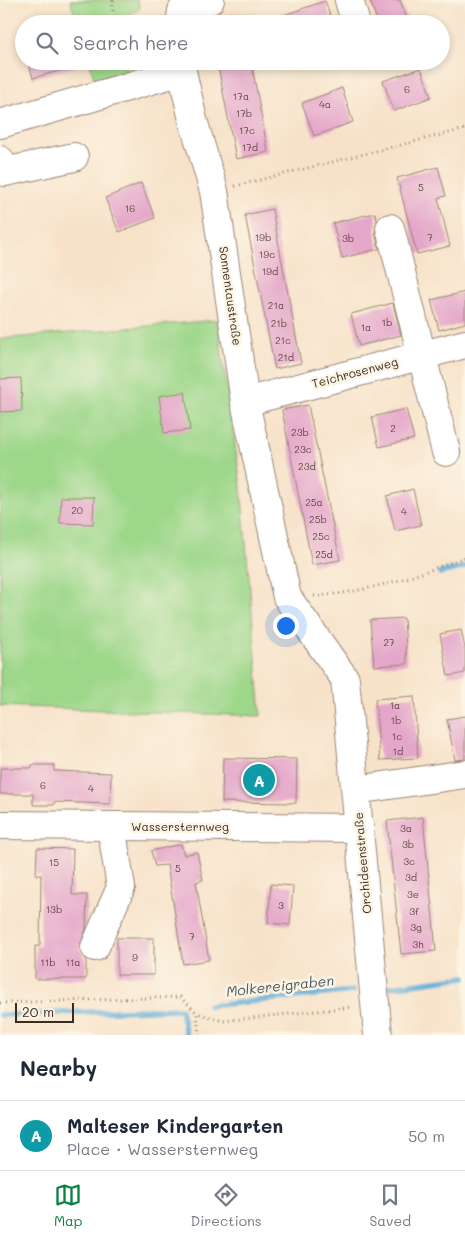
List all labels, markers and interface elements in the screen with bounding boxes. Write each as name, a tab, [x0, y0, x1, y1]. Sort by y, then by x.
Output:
search box	[15, 15, 450, 70]
icon: search	[33, 29, 61, 57]
text: Search here	[73, 30, 189, 55]
house number: 6	[404, 82, 410, 96]
house number: 17a	[233, 89, 249, 103]
house number: 4a	[319, 97, 331, 111]
house number: 17b	[236, 106, 252, 120]
house number: 17c	[239, 123, 255, 137]
house number: 17d	[242, 140, 258, 154]
house number: 5	[418, 180, 424, 194]
house number: 16	[125, 201, 135, 215]
house number: 19b	[255, 230, 271, 244]
house number: 7	[427, 230, 433, 244]
house number: 3b	[342, 231, 354, 245]
street label: Sonnentaustraße	[216, 245, 246, 347]
house number: 19c	[259, 247, 275, 261]
house number: 19d	[262, 264, 278, 278]
house number: 21a	[268, 298, 284, 312]
house number: 1b	[382, 315, 392, 329]
house number: 21b	[271, 316, 287, 330]
house number: 1a	[361, 320, 371, 334]
house number: 21c	[275, 333, 291, 347]
house number: 21d	[278, 350, 294, 364]
street label: Teichrosenweg	[310, 353, 400, 391]
house number: 2	[390, 421, 396, 435]
house number: 23b	[291, 425, 309, 439]
house number: 23c	[294, 442, 312, 456]
house number: 23d	[298, 459, 316, 473]
house number: 25a	[305, 495, 323, 509]
house number: 20	[71, 503, 83, 517]
house number: 4	[401, 504, 407, 518]
house number: 25b	[309, 512, 327, 526]
house number: 25c	[312, 529, 330, 543]
house number: 25d	[315, 547, 333, 561]
your location	[273, 613, 299, 639]
house number: 27	[383, 635, 395, 649]
house number: 1a	[390, 698, 400, 712]
house number: 1b	[391, 713, 401, 727]
house number: 1c	[392, 729, 402, 743]
house number: 1d	[393, 744, 403, 758]
pin: A	[243, 761, 275, 799]
house number: 6	[40, 778, 46, 792]
house number: 4	[88, 781, 94, 795]
street label: Orchideenstraße	[350, 812, 374, 914]
street label: Wassersternweg	[131, 818, 229, 834]
house number: 3a	[400, 821, 412, 835]
house number: 3b	[402, 837, 414, 851]
house number: 3c	[403, 854, 415, 868]
house number: 15	[49, 855, 59, 869]
house number: 5	[175, 861, 181, 875]
house number: 3d	[405, 870, 417, 884]
house number: 3e	[407, 887, 419, 901]
house number: 3	[278, 898, 284, 912]
house number: 13b	[46, 902, 62, 916]
house number: 3f	[409, 904, 420, 918]
house number: 3g	[410, 920, 422, 934]
house number: 7	[189, 929, 195, 943]
house number: 3h	[412, 937, 424, 951]
house number: 9	[132, 950, 138, 964]
house number: 11b	[40, 955, 56, 969]
house number: 11a	[65, 955, 81, 969]
water label: Molkereigraben	[225, 970, 335, 1001]
scale bar	[15, 1000, 74, 1023]
text: 20 m	[22, 1002, 54, 1021]
text: Nearby	[20, 1054, 97, 1081]
text: Malteser Kindergarten	[67, 1113, 283, 1138]
text: A	[30, 1125, 42, 1146]
text: 50 m	[408, 1125, 445, 1146]
text: Place · Wassersternweg	[67, 1138, 258, 1159]
tab: Map	[54, 1181, 82, 1230]
tab: Directions	[190, 1181, 262, 1230]
tab: Saved	[369, 1181, 411, 1230]

